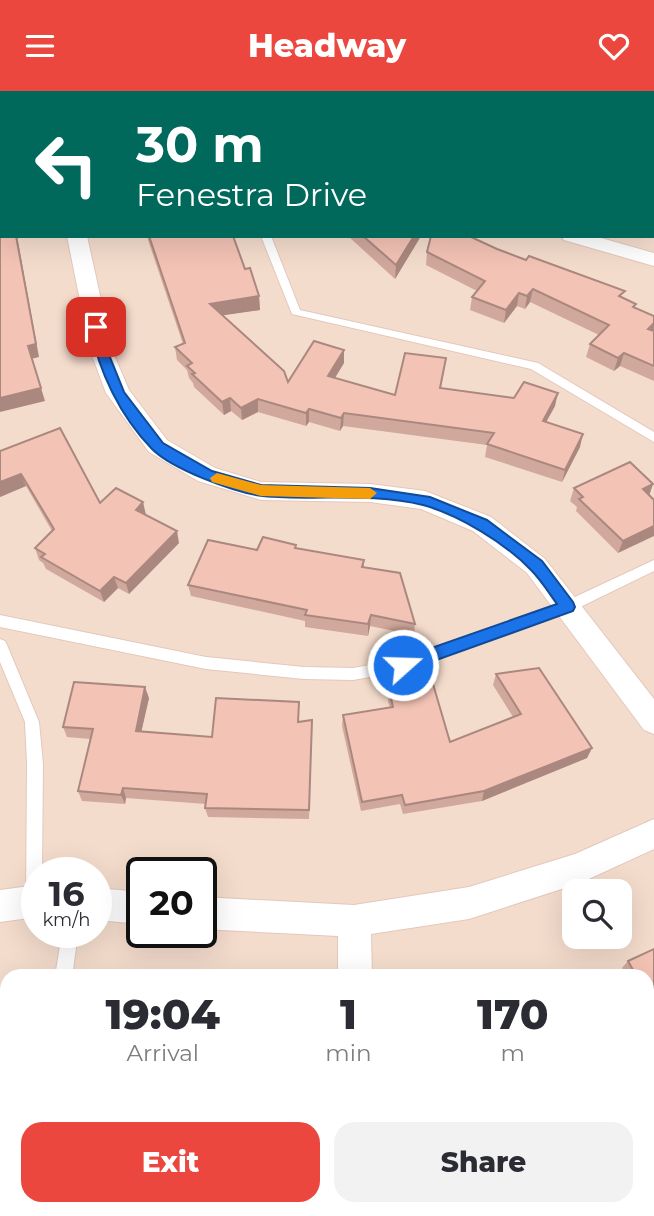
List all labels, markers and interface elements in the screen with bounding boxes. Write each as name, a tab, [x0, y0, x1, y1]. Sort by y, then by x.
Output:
text: Headway	[248, 26, 406, 65]
icon: menu	[21, 27, 59, 65]
icon: heart	[595, 27, 633, 65]
text: 30 m	[136, 115, 264, 174]
icon: left	[21, 119, 112, 210]
text: Fenestra Drive	[136, 175, 367, 214]
pin	[66, 297, 126, 357]
icon: arrive	[77, 308, 115, 346]
position arrow	[366, 628, 440, 702]
speed limit sign: 20	[126, 857, 217, 948]
text: 16	[48, 872, 85, 915]
map controls	[562, 879, 632, 949]
button: search	[562, 879, 632, 949]
text: km/h	[42, 909, 91, 931]
text: 19:04	[106, 988, 220, 1040]
text: 1	[340, 988, 357, 1040]
text: 170	[477, 988, 548, 1040]
text: Arrival	[126, 1039, 199, 1067]
text: min	[325, 1039, 371, 1067]
text: m	[501, 1039, 525, 1067]
button: Exit	[21, 1122, 320, 1202]
button: Share	[334, 1122, 633, 1202]

